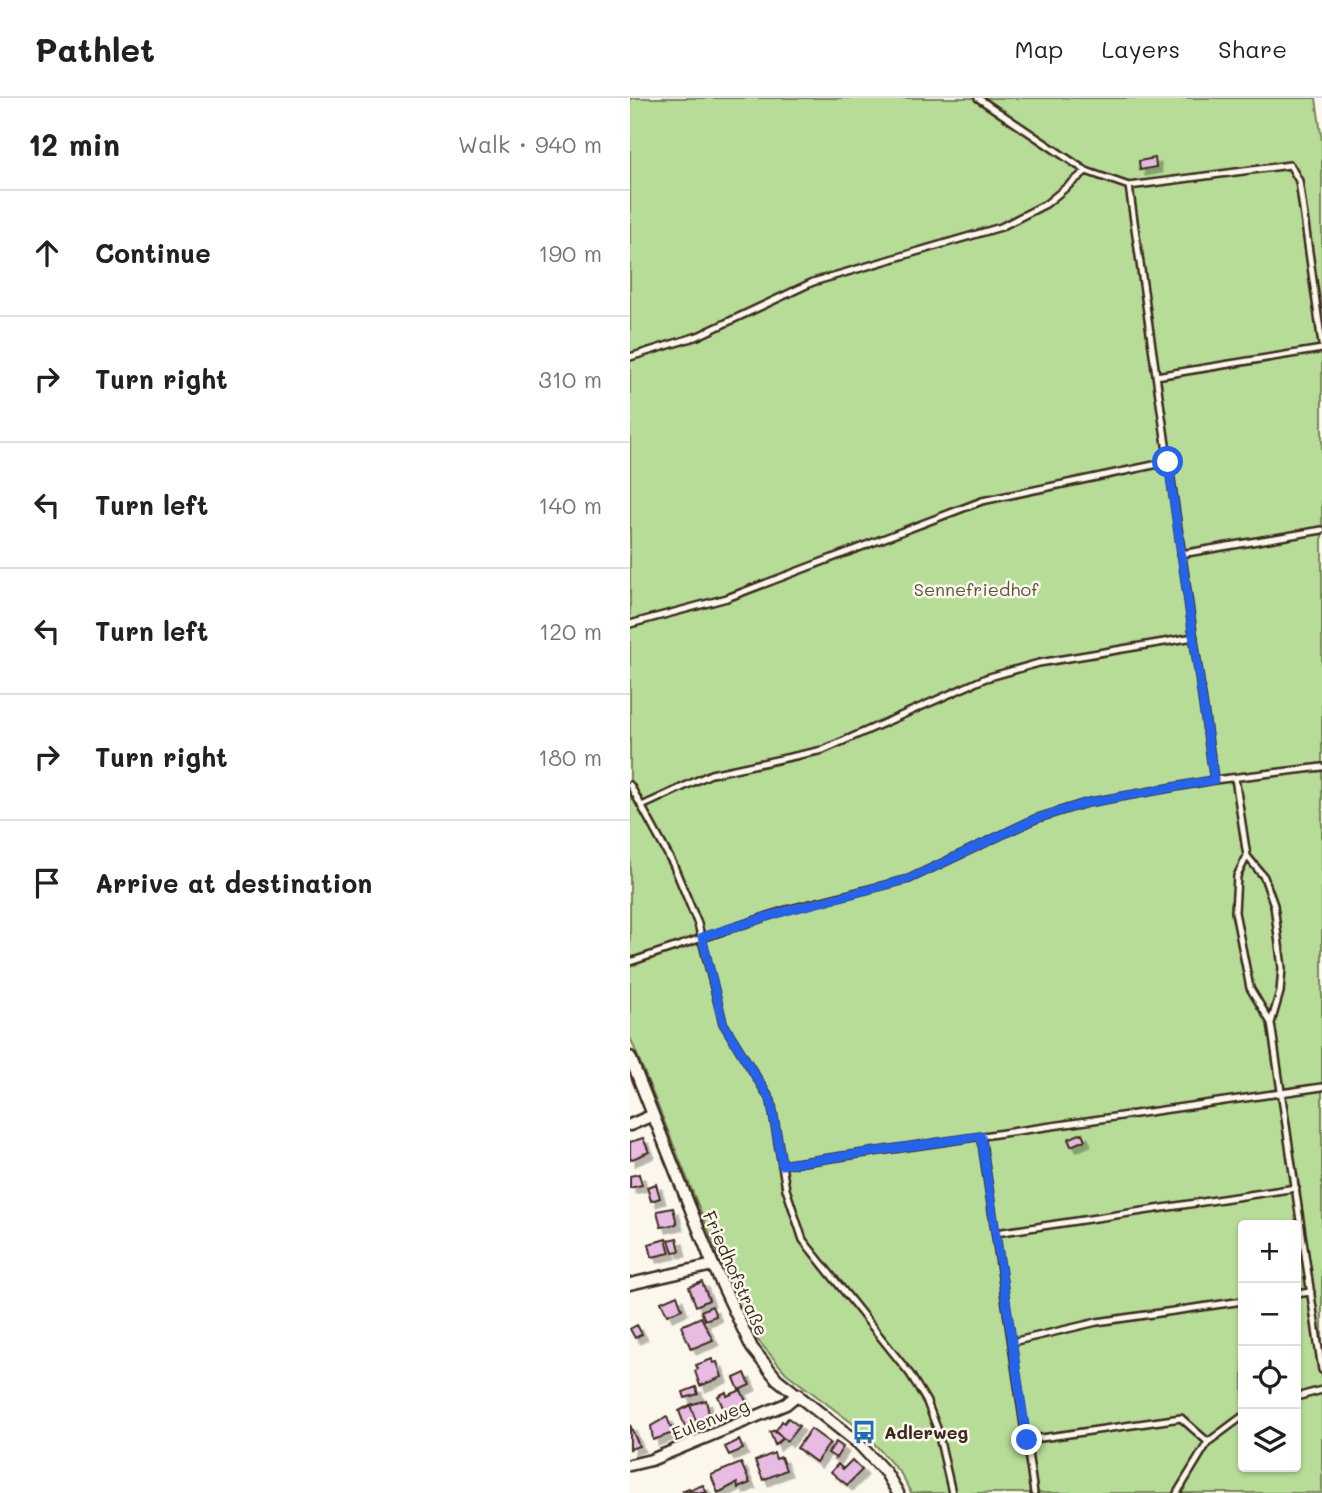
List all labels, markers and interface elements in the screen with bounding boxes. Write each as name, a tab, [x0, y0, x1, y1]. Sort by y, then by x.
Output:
text: Pathlet	[35, 27, 155, 70]
text: Map	[1015, 33, 1063, 64]
text: Layers	[1101, 33, 1180, 64]
text: Share	[1218, 33, 1287, 64]
text: 12 min	[28, 124, 120, 164]
text: Walk · 940 m	[458, 129, 602, 159]
icon: ahead	[28, 234, 66, 272]
text: Continue	[95, 236, 211, 270]
text: 190 m	[538, 238, 602, 268]
icon: right	[28, 360, 66, 398]
text: Turn right	[95, 362, 228, 396]
text: 310 m	[538, 364, 602, 394]
route start	[1152, 446, 1183, 477]
icon: left	[28, 486, 66, 524]
text: Turn left	[95, 488, 208, 522]
text: 140 m	[538, 490, 602, 520]
park label: Sennefriedhof	[914, 577, 1039, 601]
icon: left	[28, 612, 66, 650]
text: Turn left	[95, 614, 208, 648]
text: 120 m	[539, 616, 602, 646]
icon: right	[28, 738, 66, 776]
text: Turn right	[95, 740, 228, 774]
text: 180 m	[538, 742, 602, 772]
icon: arrive	[28, 864, 66, 902]
text: Arrive at destination	[95, 866, 372, 900]
street label: Friedhofstraße	[698, 1207, 774, 1339]
map controls	[1238, 1220, 1301, 1472]
button: +	[1238, 1220, 1301, 1283]
button: −	[1238, 1283, 1301, 1346]
button: locate	[1238, 1346, 1301, 1409]
street label: Eulenweg	[668, 1393, 752, 1445]
button: layers	[1238, 1409, 1301, 1472]
bus stop icon: Adlerweg	[850, 1418, 878, 1446]
place label: Adlerweg	[884, 1420, 968, 1444]
route end	[1011, 1424, 1042, 1455]

